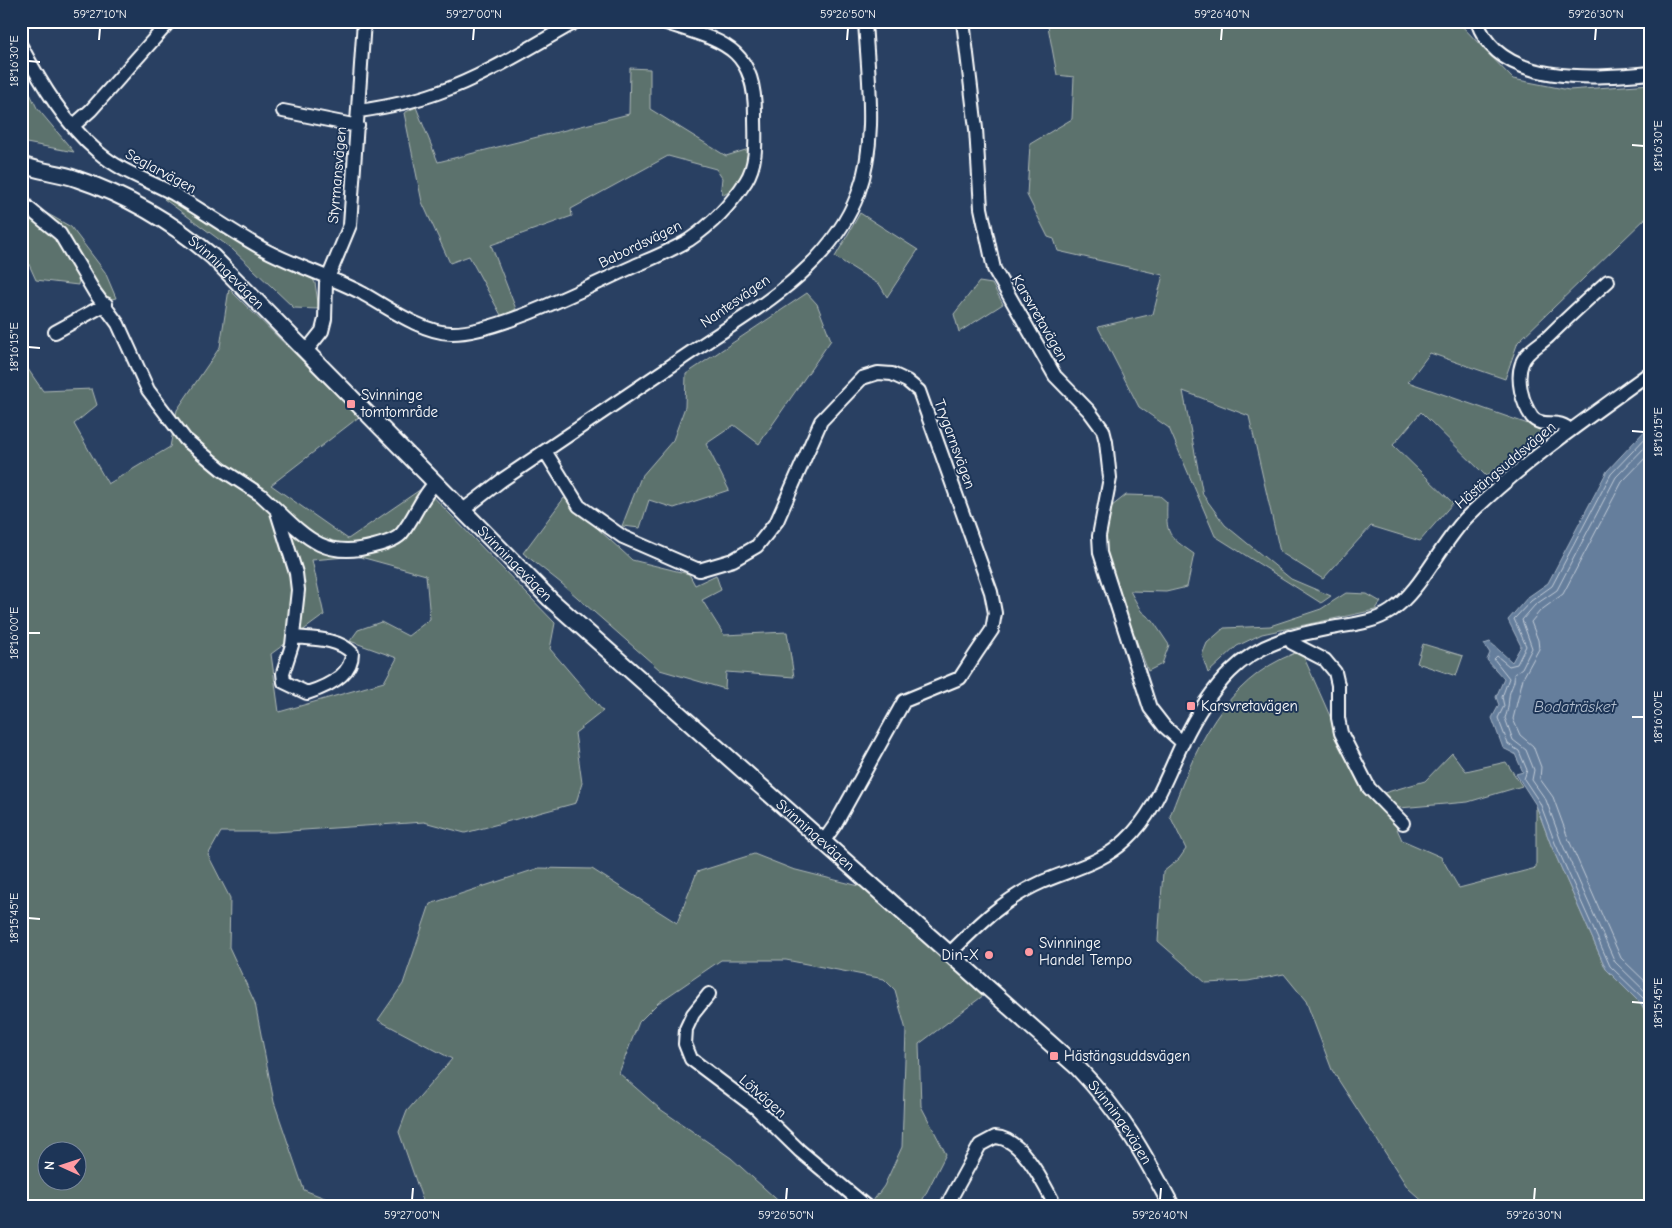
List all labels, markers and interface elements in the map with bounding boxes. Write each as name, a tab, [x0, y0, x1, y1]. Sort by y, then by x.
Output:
text: 59°27'10"N	[73, 7, 127, 21]
text: 59°27'00"N	[446, 7, 502, 21]
text: 59°26'50"N	[820, 7, 876, 21]
text: 59°26'40"N	[1194, 7, 1250, 21]
text: 59°26'30"N	[1568, 7, 1624, 21]
text: 18°16'30"E	[7, 35, 21, 87]
text: 18°16'30"E	[1651, 120, 1665, 172]
street label: Styrmansvägen	[324, 126, 350, 224]
street label: Seglarvägen	[122, 145, 200, 197]
street label: Babordsvägen	[596, 216, 684, 272]
street label: Svinningevägen	[185, 231, 268, 313]
street label: Nantesvägen	[697, 270, 773, 332]
street label: Karsvretavägen	[1008, 272, 1072, 364]
text: 18°16'15"E	[7, 322, 21, 372]
place label: Svinninge tomtområde	[360, 386, 439, 421]
street label: Trygarnsvägen	[930, 397, 980, 491]
marker: Svinninge tomtområde	[345, 398, 357, 410]
text: 18°16'15"E	[1651, 407, 1665, 457]
street label: Hästängsuddsvägen	[1451, 418, 1559, 512]
street label: Svinningevägen	[474, 522, 556, 605]
text: 18°16'00"E	[7, 607, 21, 659]
text: 18°16'00"E	[1651, 691, 1665, 743]
place label: Karsvretavägen	[1201, 697, 1298, 715]
water label: Bodaträsket	[1534, 698, 1617, 716]
marker: Karsvretavägen	[1185, 700, 1197, 712]
street label: Svinningevägen	[772, 795, 859, 874]
text: 18°15'45"E	[7, 893, 21, 943]
place label: Svinninge Handel Tempo	[1039, 934, 1132, 969]
place label: Din-X	[942, 946, 979, 964]
marker: Svinninge Handel Tempo	[1023, 946, 1035, 958]
marker: Din-X	[983, 949, 995, 961]
text: 18°15'45"E	[1651, 978, 1665, 1028]
place label: Hästängsuddsvägen	[1064, 1047, 1190, 1065]
marker: Hästängsuddsvägen	[1048, 1050, 1060, 1062]
street label: Lötvägen	[736, 1071, 790, 1121]
street label: Svinningevägen	[1084, 1076, 1156, 1167]
north arrow	[38, 1140, 88, 1190]
text: N	[41, 1160, 58, 1170]
text: 59°27'00"N	[384, 1208, 440, 1222]
text: 59°26'50"N	[758, 1208, 814, 1222]
text: 59°26'40"N	[1132, 1208, 1188, 1222]
text: 59°26'30"N	[1506, 1208, 1562, 1222]

